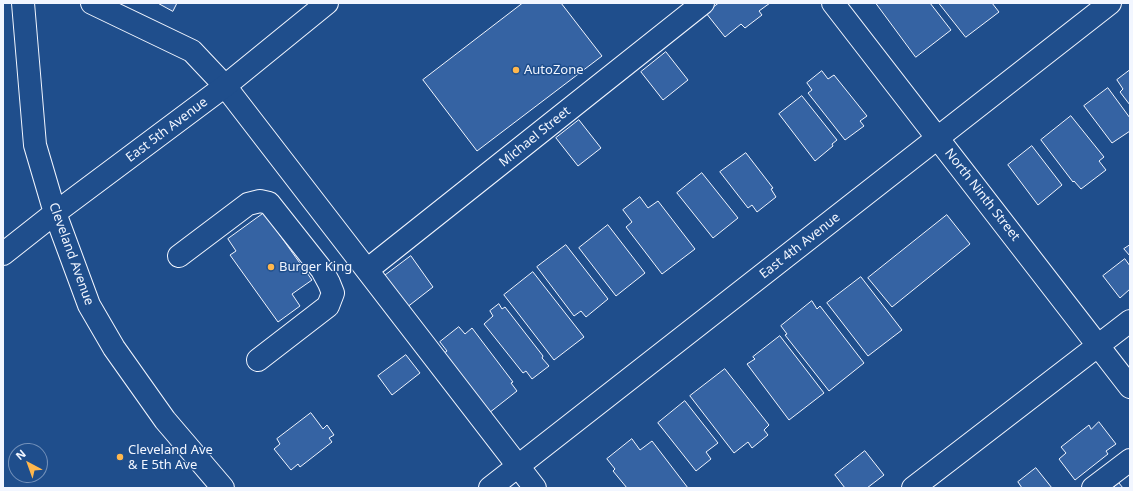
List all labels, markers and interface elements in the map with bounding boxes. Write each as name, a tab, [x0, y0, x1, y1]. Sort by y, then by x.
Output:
place label: AutoZone	[524, 62, 584, 78]
marker: AutoZone	[511, 65, 521, 75]
street label: East 5th Avenue	[123, 94, 211, 166]
street label: Michael Street	[496, 104, 574, 170]
street label: North Ninth Street	[941, 146, 1023, 244]
street label: Cleveland Avenue	[45, 200, 97, 308]
street label: East 4th Avenue	[757, 210, 843, 282]
place label: Burger King	[279, 259, 352, 275]
marker: Burger King	[266, 262, 276, 272]
place label: Cleveland Ave & E 5th Ave	[128, 442, 213, 473]
north arrow	[8, 443, 48, 483]
text: N	[12, 446, 29, 463]
marker: Cleveland Ave & E 5th Ave	[115, 452, 125, 462]

